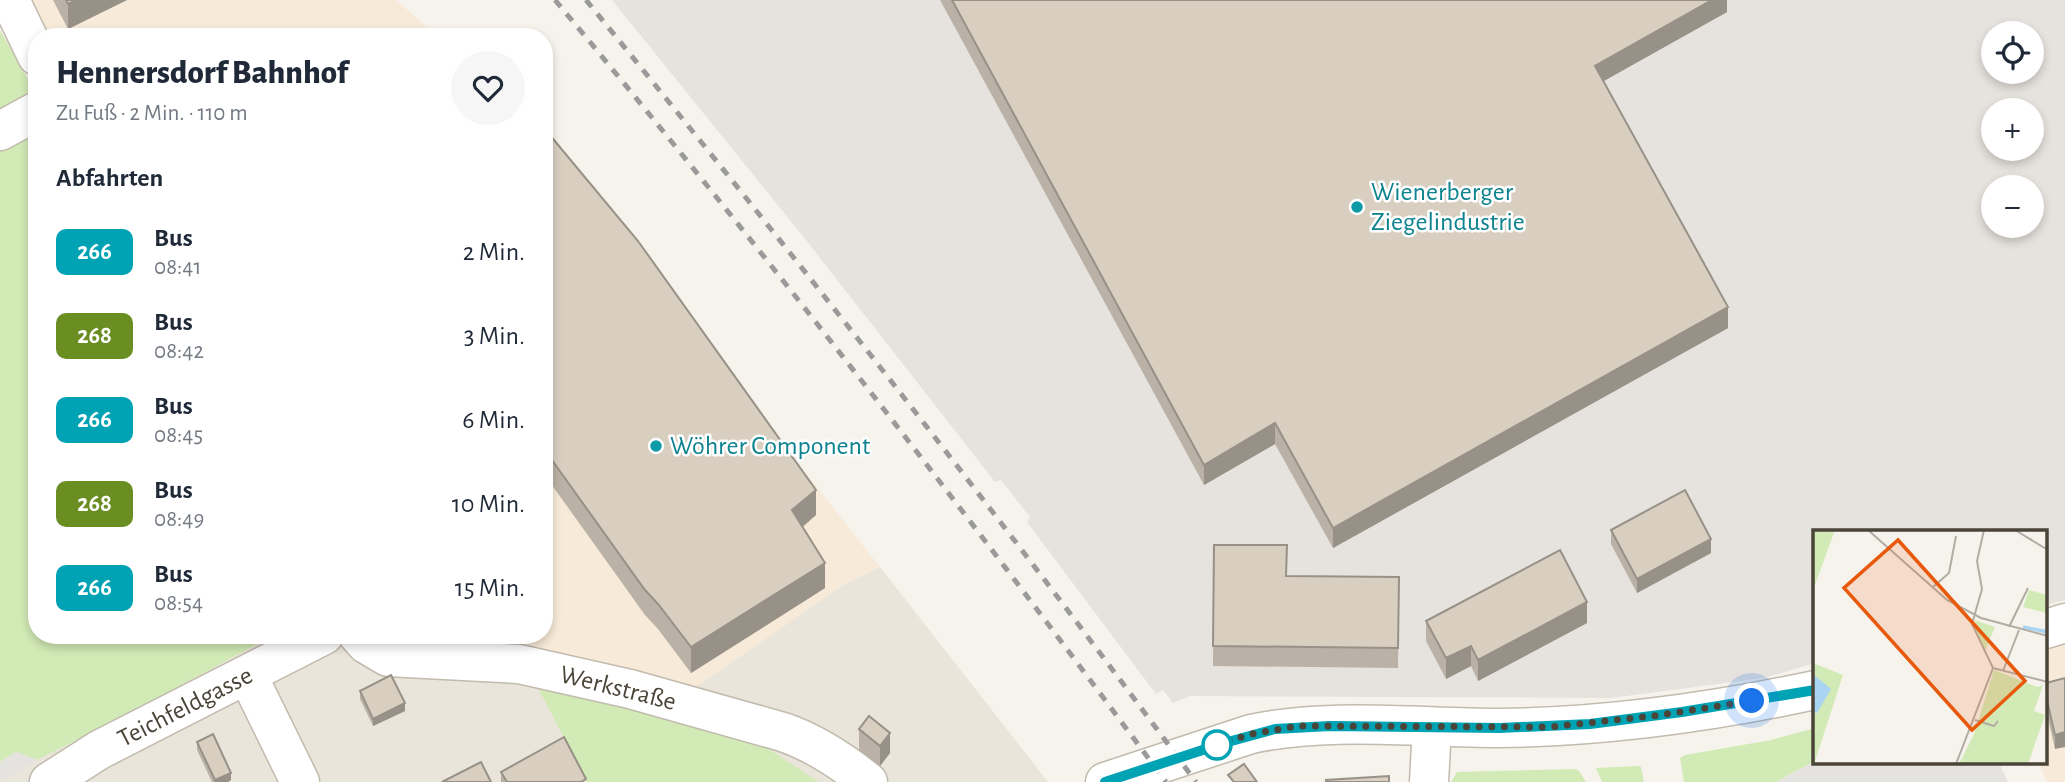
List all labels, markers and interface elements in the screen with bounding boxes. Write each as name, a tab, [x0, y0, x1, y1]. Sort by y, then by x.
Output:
map controls	[1981, 21, 2044, 238]
button: locate	[1981, 21, 2044, 84]
button: heart	[451, 51, 525, 125]
text: Hennersdorf Bahnhof	[56, 57, 348, 90]
button: +	[1981, 98, 2044, 161]
text: Zu Fuß · 2 Min. · 110 m	[56, 102, 248, 125]
text: Abfahrten	[56, 165, 163, 191]
button: −	[1981, 175, 2044, 238]
place label: Wienerberger Ziegelindustrie	[1371, 179, 1525, 235]
marker: Wienerberger Ziegelindustrie	[1349, 199, 1365, 215]
text: Bus	[154, 225, 193, 251]
text: 2 Min.	[463, 239, 525, 265]
text: 266	[77, 240, 112, 264]
text: 08:41	[154, 256, 201, 279]
text: Bus	[154, 309, 193, 335]
text: 3 Min.	[464, 323, 525, 349]
text: 268	[77, 324, 112, 348]
text: 08:42	[154, 340, 204, 363]
text: Bus	[154, 393, 193, 419]
text: 6 Min.	[462, 407, 525, 433]
text: 266	[77, 408, 112, 432]
text: 08:45	[154, 424, 203, 447]
place label: Wöhrer Component	[670, 433, 870, 459]
marker: Wöhrer Component	[648, 438, 664, 454]
text: Bus	[154, 477, 193, 503]
text: 10 Min.	[452, 491, 525, 517]
text: 268	[77, 492, 112, 516]
text: 08:49	[154, 508, 204, 531]
inset map	[1813, 530, 2048, 764]
text: Bus	[154, 561, 193, 587]
text: 15 Min.	[455, 575, 525, 601]
text: 266	[77, 576, 112, 600]
text: 08:54	[154, 592, 203, 615]
street label: Werkstraße	[557, 661, 679, 715]
street label: Teichfeldgasse	[113, 662, 257, 752]
your location	[1734, 683, 1769, 718]
unlabelled marker	[1202, 730, 1232, 760]

